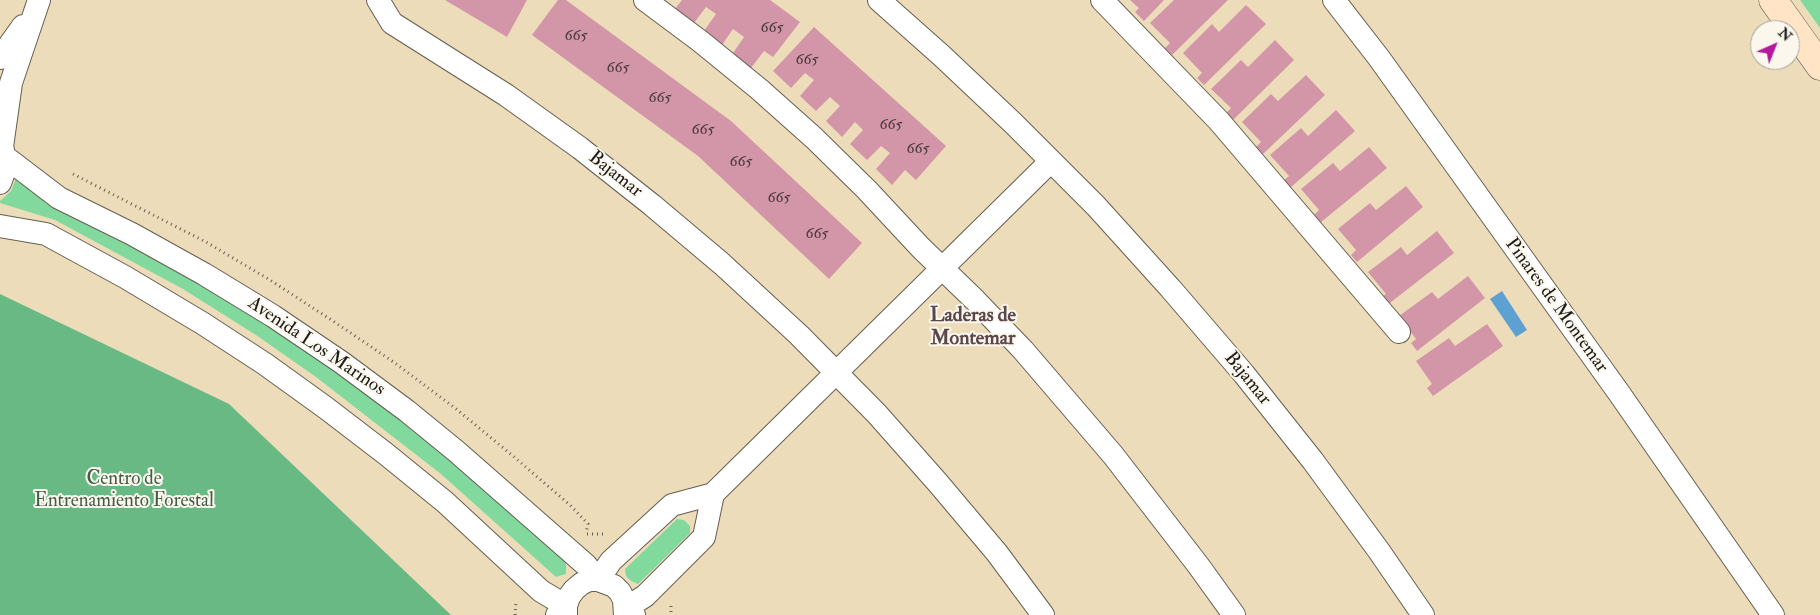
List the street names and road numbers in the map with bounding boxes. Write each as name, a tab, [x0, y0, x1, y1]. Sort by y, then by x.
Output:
street label: Bajamar	[584, 147, 646, 203]
street label: Pinares de Montemar	[1499, 234, 1613, 378]
street label: Avenida Los Marinos	[243, 293, 389, 401]
street label: Bajamar	[1219, 348, 1275, 410]

